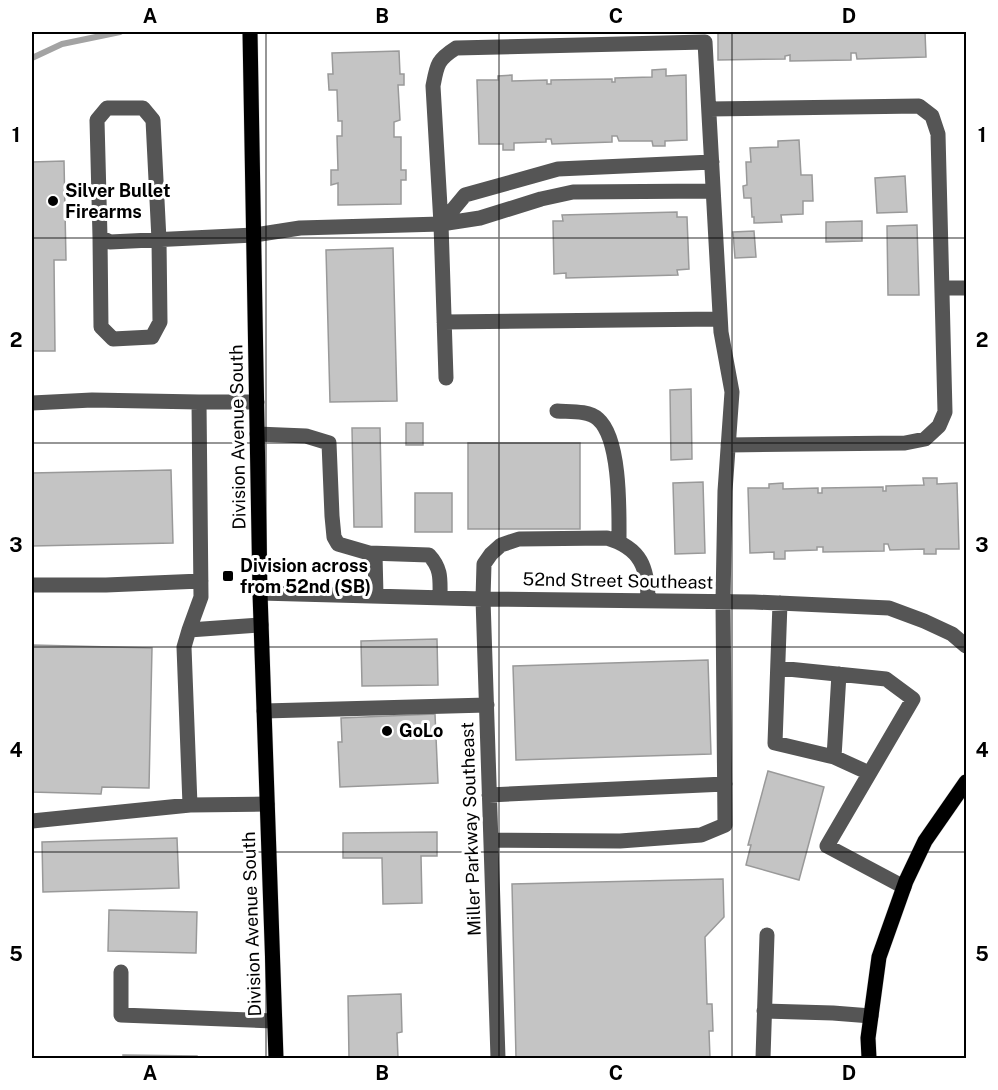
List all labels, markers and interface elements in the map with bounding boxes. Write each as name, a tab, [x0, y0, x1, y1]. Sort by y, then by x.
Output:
text: A	[143, 4, 157, 28]
text: B	[375, 4, 389, 28]
text: C	[609, 4, 623, 28]
text: D	[842, 4, 856, 28]
text: 1	[12, 123, 20, 147]
text: 1	[978, 123, 986, 147]
place label: Silver Bullet Firearms	[65, 180, 170, 222]
marker: Silver Bullet Firearms	[46, 194, 60, 208]
text: 2	[10, 328, 22, 352]
text: 2	[976, 328, 988, 352]
street label: Division Avenue South	[225, 344, 250, 530]
text: 3	[9, 533, 23, 557]
text: 3	[975, 533, 989, 557]
place label: Division across from 52nd (SB)	[240, 555, 371, 597]
street label: 52nd Street Southeast	[523, 568, 713, 593]
marker: Division across from 52nd (SB)	[221, 569, 235, 583]
place label: GoLo	[399, 720, 443, 741]
street label: Miller Parkway Southeast	[456, 722, 485, 936]
marker: GoLo	[380, 724, 394, 738]
text: 4	[9, 738, 23, 762]
text: 4	[975, 738, 989, 762]
street label: Division Avenue South	[238, 831, 265, 1017]
text: 5	[9, 942, 23, 966]
text: 5	[975, 942, 989, 966]
text: A	[143, 1061, 157, 1085]
text: B	[375, 1061, 389, 1085]
text: C	[609, 1061, 623, 1085]
text: D	[842, 1061, 856, 1085]

